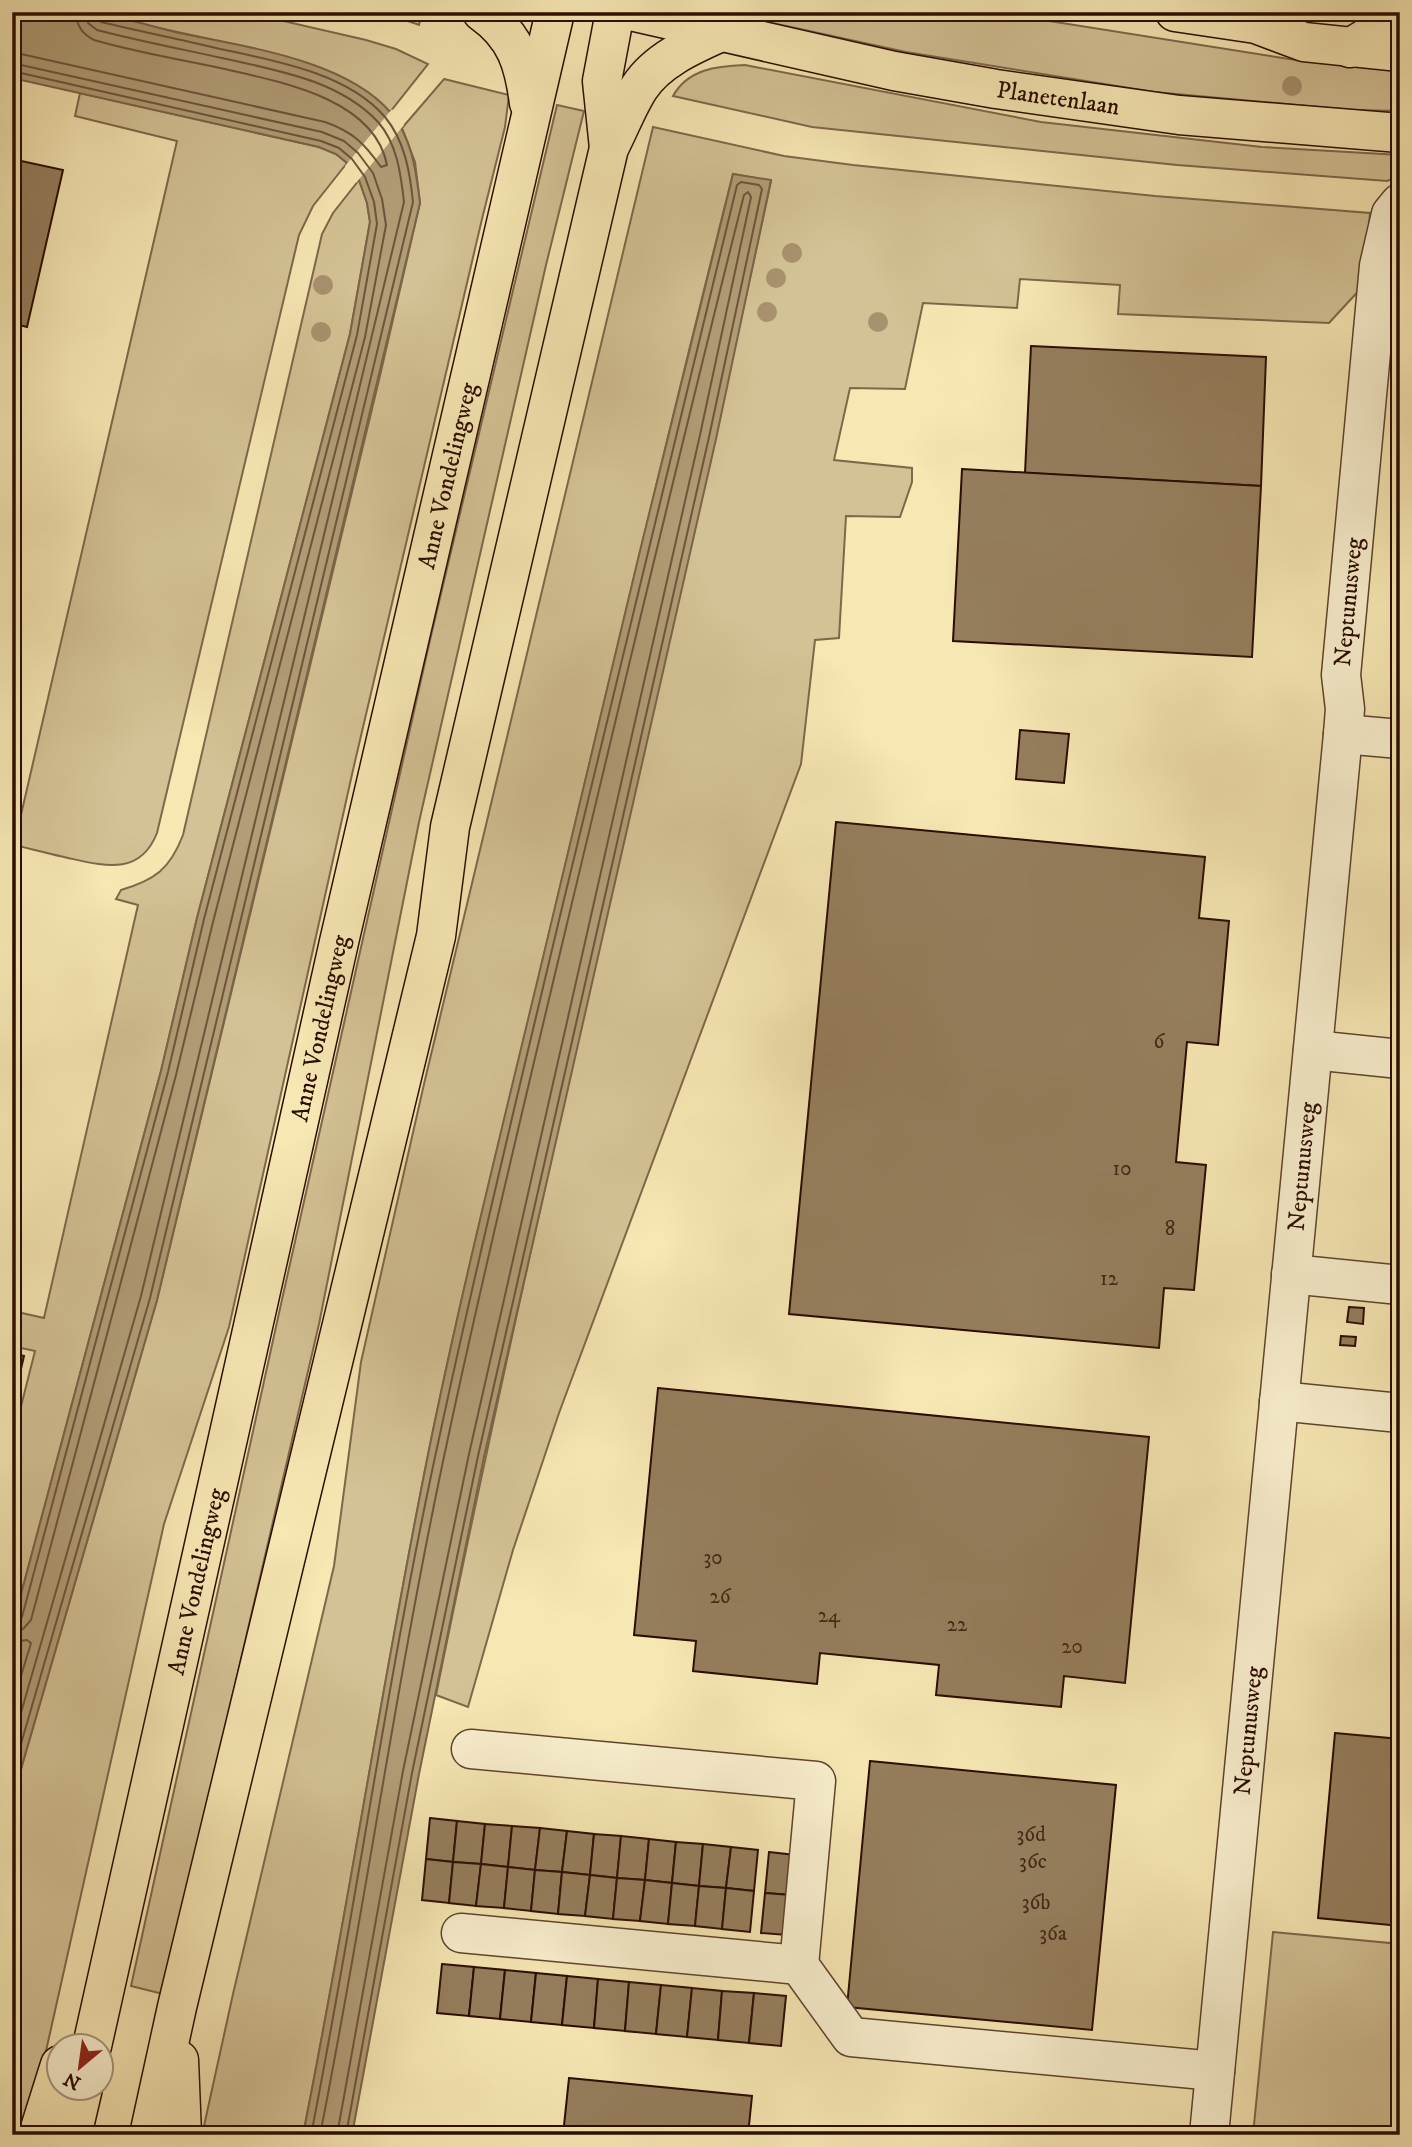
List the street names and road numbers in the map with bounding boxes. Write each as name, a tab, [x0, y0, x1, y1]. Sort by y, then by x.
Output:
street label: Planetenlaan	[995, 75, 1122, 122]
street label: Anne Vondelingweg	[412, 379, 485, 572]
street label: Neptunusweg	[1328, 536, 1370, 668]
street label: Anne Vondelingweg	[285, 932, 356, 1125]
street label: Neptunusweg	[1282, 1100, 1324, 1232]
street label: Anne Vondelingweg	[161, 1485, 232, 1678]
street label: Neptunusweg	[1228, 1665, 1270, 1797]

